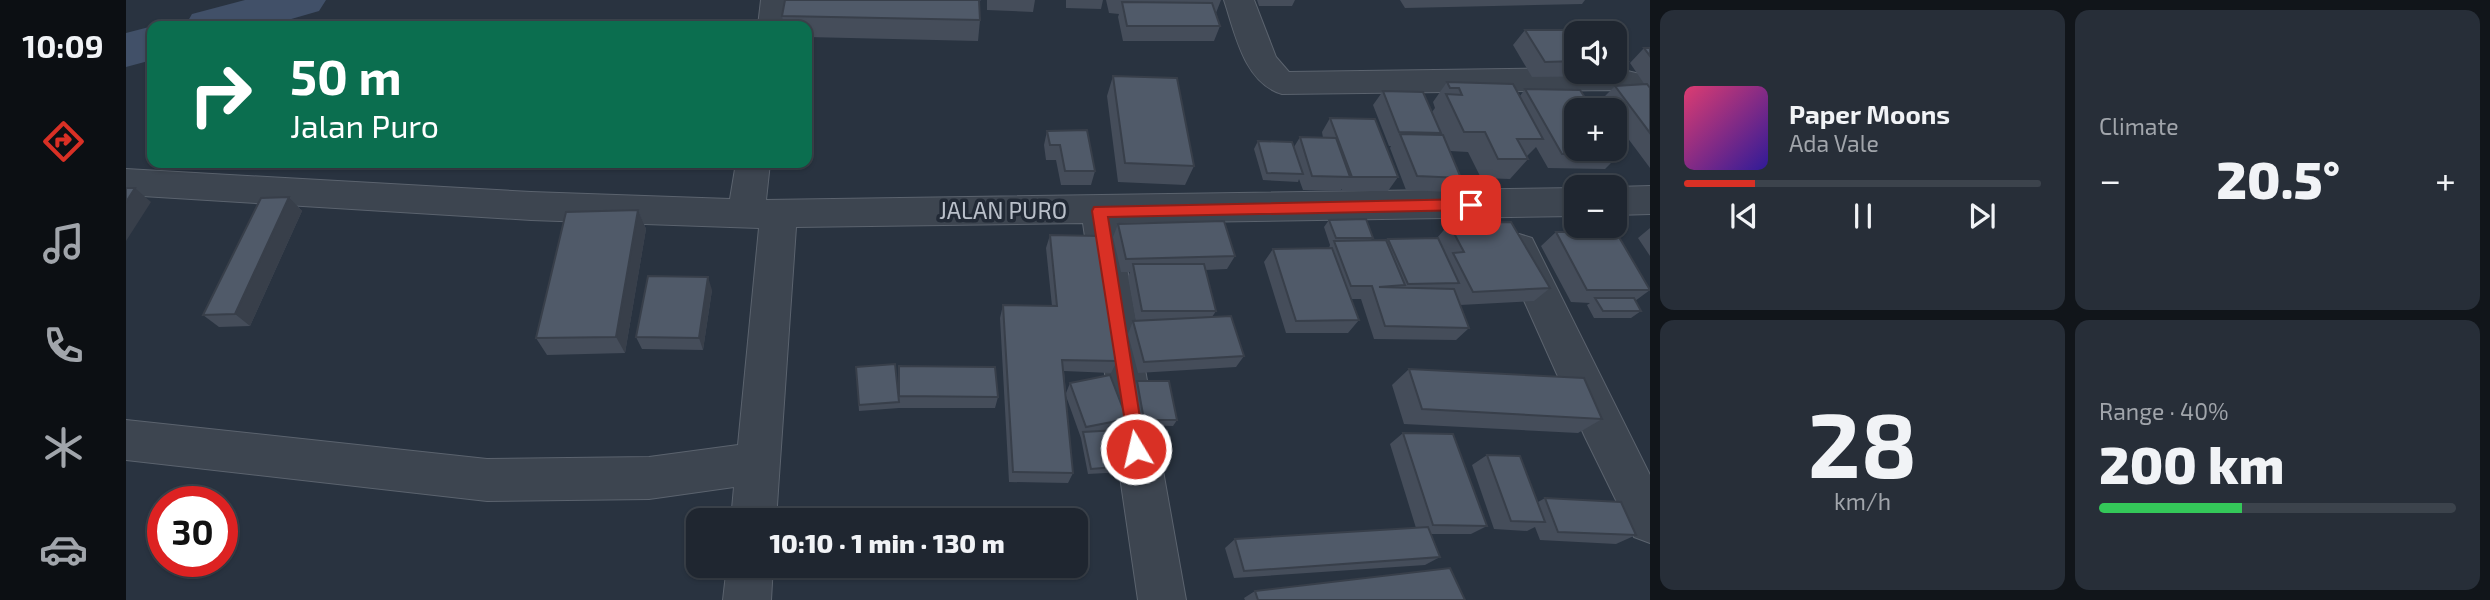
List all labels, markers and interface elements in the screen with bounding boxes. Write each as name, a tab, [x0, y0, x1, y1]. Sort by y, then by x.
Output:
map controls	[1564, 21, 1627, 238]
button: sound	[1564, 21, 1627, 84]
text: 10:09	[22, 26, 104, 64]
text: 50 m	[290, 46, 402, 105]
icon: right	[175, 49, 266, 140]
button: +	[1564, 98, 1627, 161]
text: Paper Moons	[1789, 98, 1950, 129]
text: Jalan Puro	[290, 106, 439, 144]
text: Climate	[2099, 112, 2179, 140]
icon: directions	[39, 117, 88, 166]
text: Ada Vale	[1789, 129, 1879, 157]
text: 20.5°	[2216, 147, 2340, 209]
text: −	[2099, 156, 2121, 202]
text: +	[2435, 156, 2456, 202]
pin	[1441, 175, 1501, 235]
button: −	[1564, 175, 1627, 238]
icon: arrive	[1452, 186, 1490, 224]
street label: JALAN PURO	[939, 196, 1067, 224]
icon: previous	[1725, 197, 1763, 235]
icon: pause	[1844, 197, 1882, 235]
icon: next	[1963, 197, 2001, 235]
icon: music	[39, 219, 88, 268]
icon: phone	[39, 321, 88, 370]
text: 28	[1808, 387, 1917, 496]
text: Range · 40%	[2099, 397, 2229, 425]
position arrow	[1099, 412, 1173, 486]
icon: climate	[39, 423, 88, 472]
text: 200 km	[2099, 432, 2284, 494]
speed limit sign: 30	[147, 486, 238, 577]
text: km/h	[1834, 487, 1891, 515]
icon: car	[39, 525, 88, 574]
text: 10:10 · 1 min · 130 m	[769, 527, 1005, 558]

